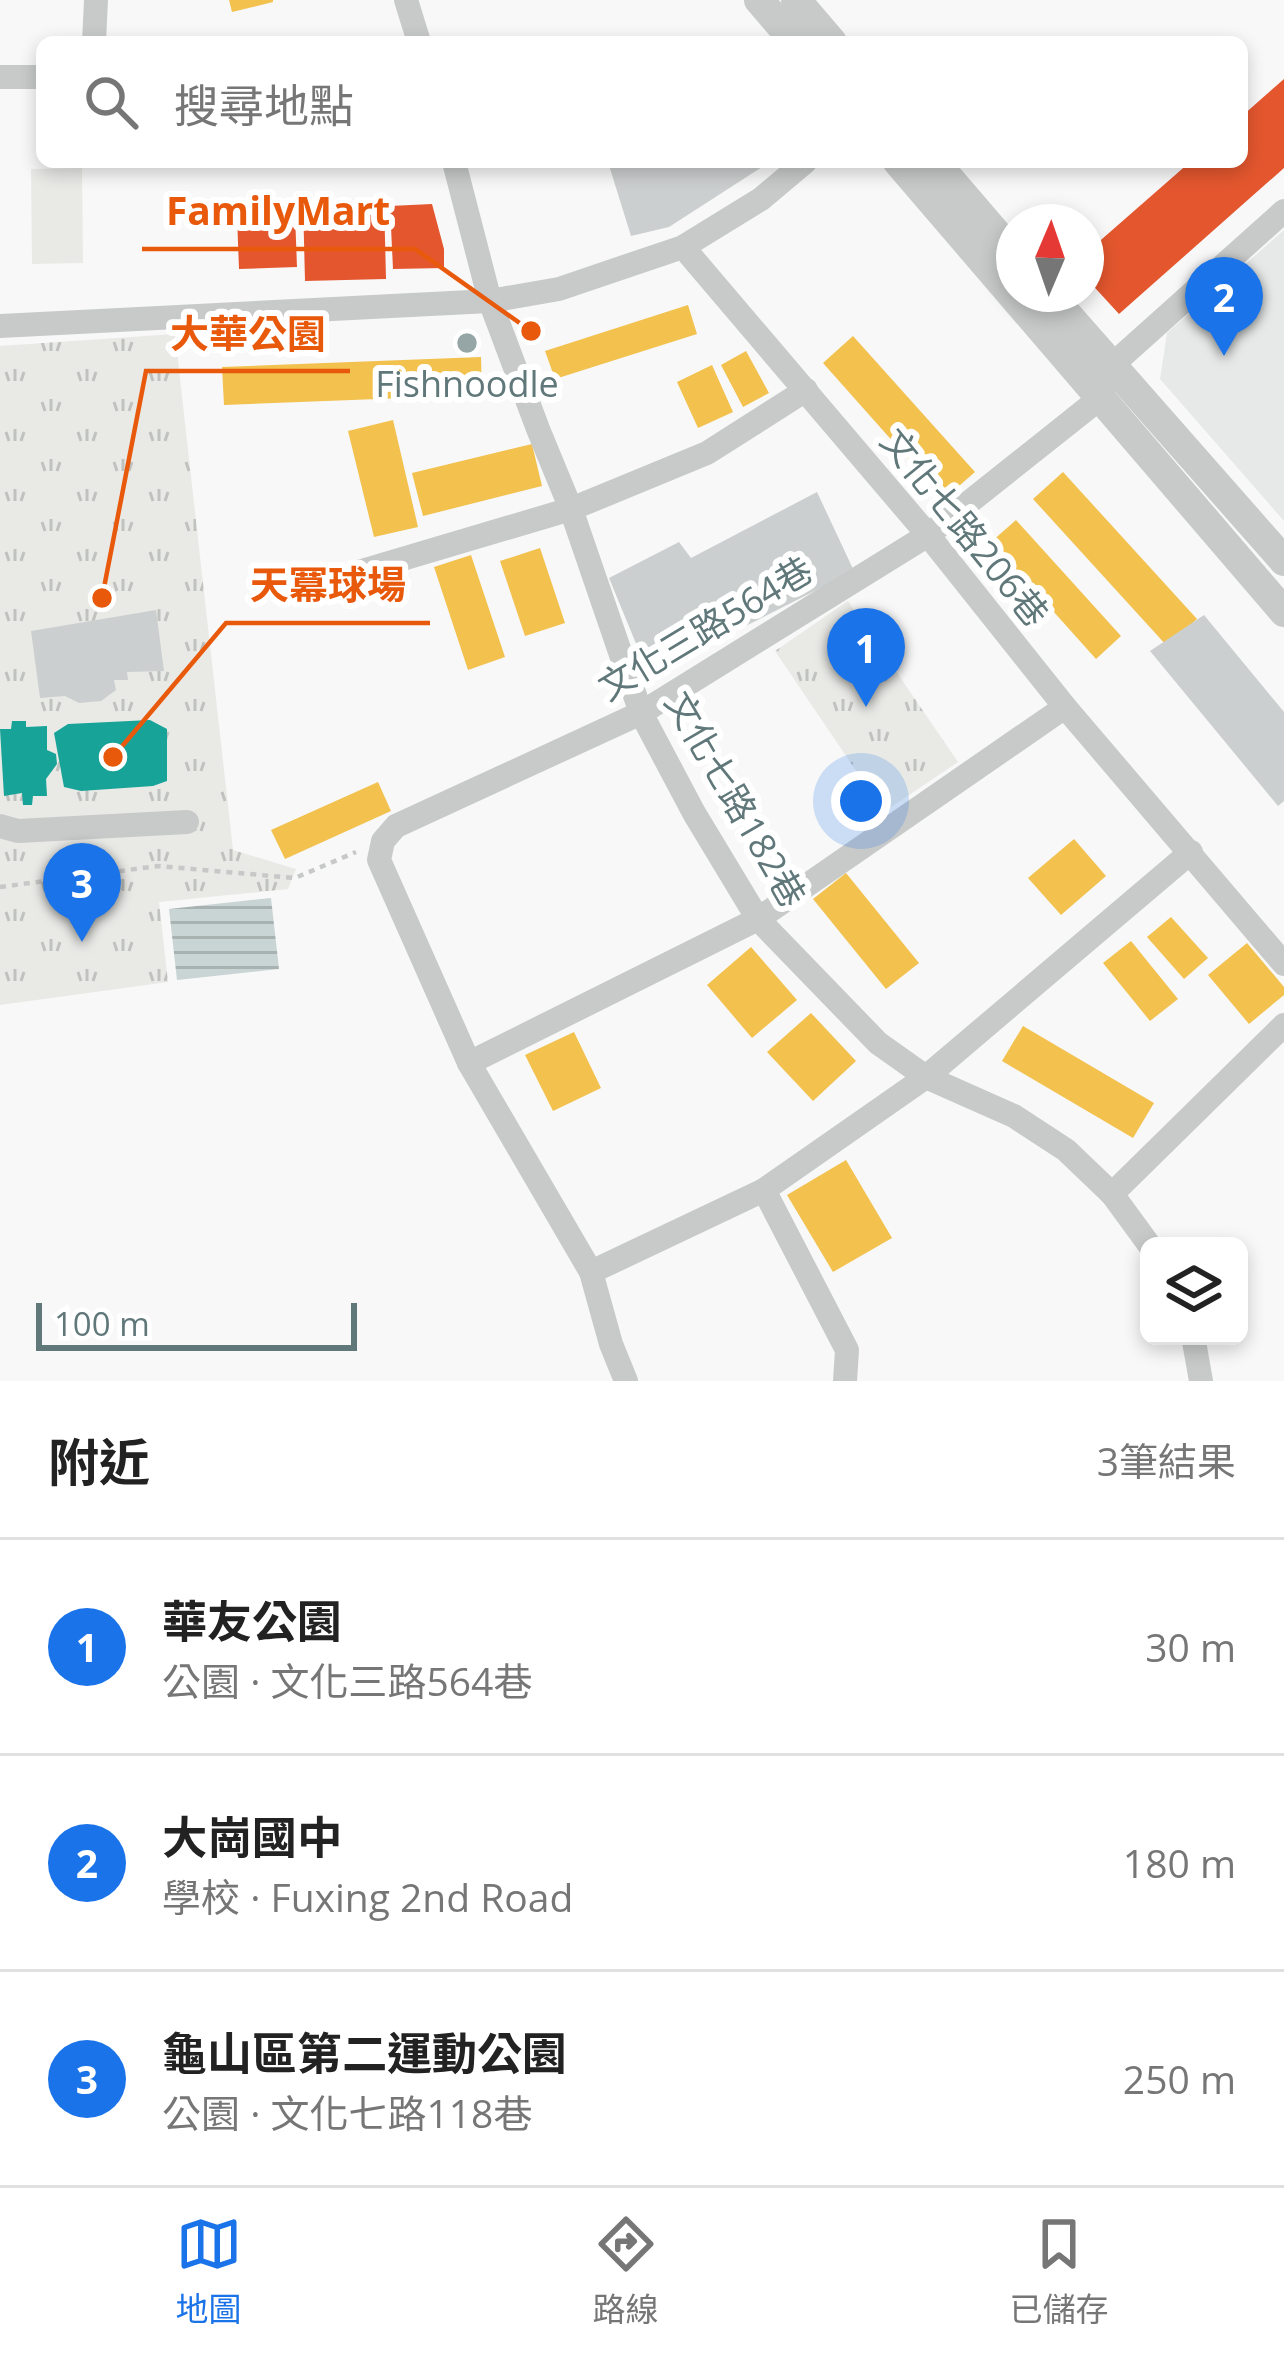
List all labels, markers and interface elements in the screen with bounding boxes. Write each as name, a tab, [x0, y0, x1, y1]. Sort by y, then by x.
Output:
search box	[36, 36, 1248, 168]
icon: search	[78, 69, 144, 135]
text: 搜尋地點	[174, 74, 354, 135]
callout: FamilyMart	[142, 174, 415, 249]
text: FamilyMart	[166, 183, 390, 236]
north arrow	[996, 204, 1104, 312]
pin: 2	[1185, 257, 1263, 356]
callout: 大華公園	[146, 296, 350, 371]
text: 大華公園	[170, 306, 326, 359]
marker: Fishnoodle	[454, 330, 480, 356]
place label: Fishnoodle	[375, 359, 559, 408]
street label: 文化七路206巷	[870, 418, 1060, 636]
street label: 文化三路564巷	[589, 545, 821, 711]
callout: 天冪球場	[226, 548, 430, 623]
text: 天冪球場	[250, 557, 406, 610]
pin: 1	[827, 608, 905, 707]
street label: 文化七路182巷	[654, 682, 818, 916]
your location	[831, 771, 891, 831]
pin: 3	[43, 843, 121, 942]
map controls	[1140, 1237, 1248, 1345]
button: layers	[1140, 1237, 1248, 1345]
scale bar	[36, 1297, 357, 1350]
text: 100 m	[54, 1301, 150, 1346]
text: 附近	[48, 1426, 150, 1496]
text: 3筆結果	[1097, 1434, 1236, 1487]
text: 華友公園	[162, 1590, 342, 1651]
text: 1	[76, 1620, 98, 1673]
text: 30 m	[1145, 1620, 1236, 1673]
text: 公園 · 文化三路564巷	[162, 1654, 532, 1707]
text: 大崗國中	[162, 1806, 342, 1867]
text: 2	[76, 1836, 98, 1889]
text: 180 m	[1123, 1836, 1236, 1889]
text: 學校 · Fuxing 2nd Road	[162, 1870, 573, 1923]
text: 龜山區第二運動公園	[162, 2022, 567, 2083]
text: 3	[76, 2052, 98, 2105]
text: 250 m	[1123, 2052, 1236, 2105]
text: 公園 · 文化七路118巷	[162, 2086, 532, 2139]
tab: 地圖	[176, 2211, 242, 2331]
tab: 路線	[593, 2211, 659, 2331]
tab: 已儲存	[1010, 2211, 1109, 2331]

